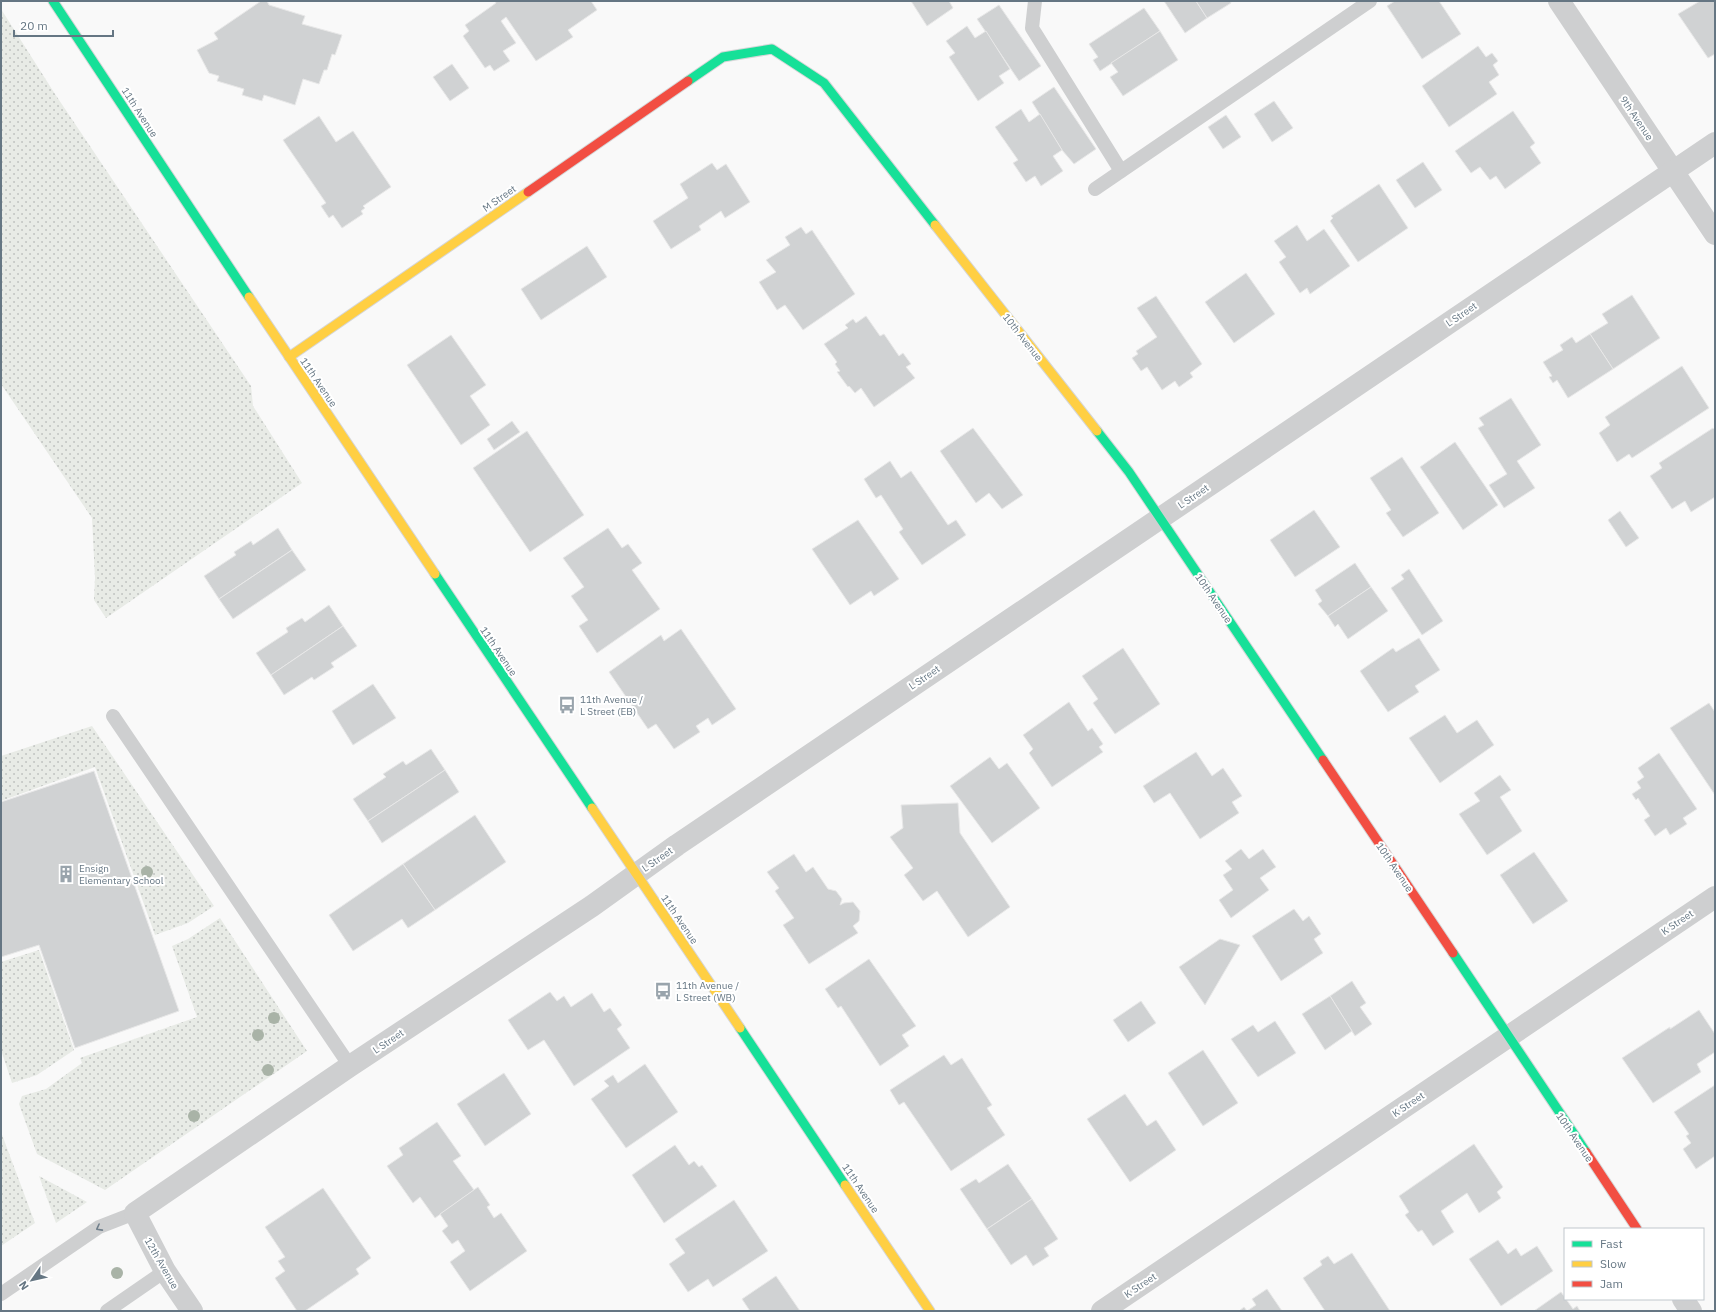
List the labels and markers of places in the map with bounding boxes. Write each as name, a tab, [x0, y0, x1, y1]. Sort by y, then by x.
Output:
place label: 11th Avenue / L Street (EB)	[580, 693, 643, 718]
bus stop icon: 11th Avenue / L Street (EB)	[557, 695, 577, 715]
place label: Ensign Elementary School	[79, 862, 164, 887]
building icon: Ensign Elementary School	[56, 864, 76, 884]
place label: 11th Avenue / L Street (WB)	[676, 979, 739, 1004]
bus stop icon: 11th Avenue / L Street (WB)	[653, 981, 673, 1001]

